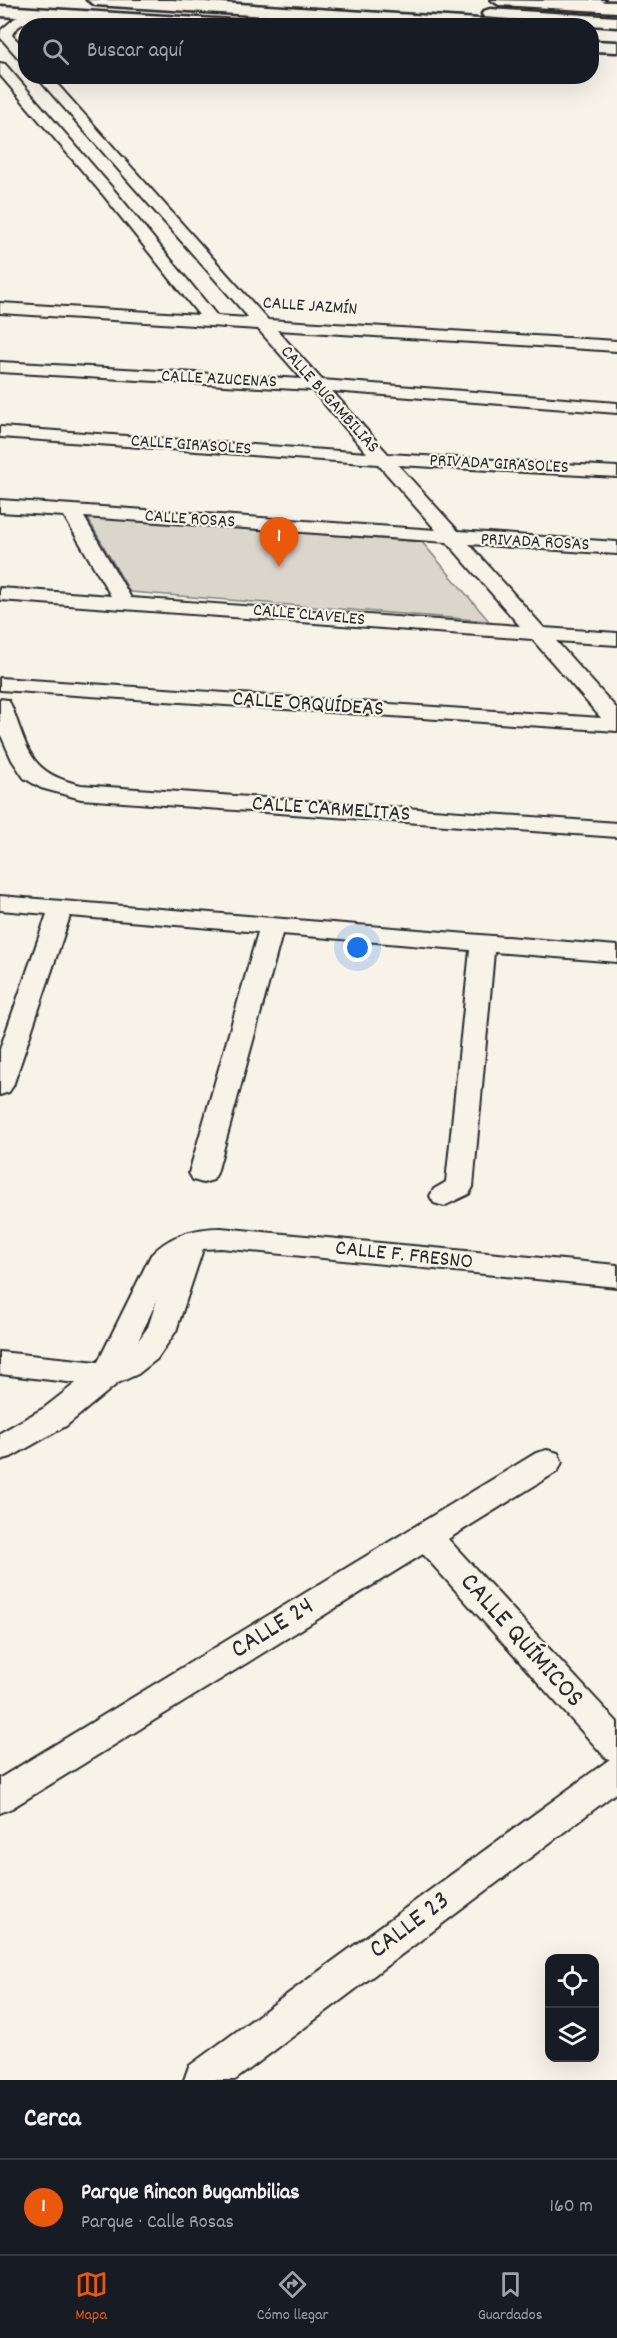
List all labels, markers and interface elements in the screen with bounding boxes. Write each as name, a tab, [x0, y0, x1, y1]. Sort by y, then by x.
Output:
search box	[18, 18, 599, 84]
icon: search	[39, 35, 72, 68]
text: Buscar aquí	[87, 36, 182, 67]
street label: CALLE JAZMÍN	[262, 291, 358, 323]
street label: CALLE BUGAMBILIAS	[274, 341, 384, 459]
street label: CALLE AZUCENAS	[160, 364, 278, 396]
street label: CALLE GIRASOLES	[130, 429, 252, 463]
street label: PRIVADA GIRASOLES	[429, 449, 569, 481]
street label: CALLE ROSAS	[144, 504, 236, 536]
pin: 1	[260, 518, 298, 567]
street label: PRIVADA ROSAS	[480, 528, 590, 558]
street label: CALLE CLAVELES	[252, 599, 366, 633]
street label: CALLE ORQUÍDEAS	[231, 684, 385, 726]
street label: CALLE CARMELITAS	[251, 789, 411, 831]
your location	[343, 933, 372, 962]
street label: CALLE F. FRESNO	[334, 1233, 474, 1279]
street label: CALLE QUÍMICOS	[450, 1565, 592, 1717]
street label: CALLE 24	[224, 1588, 322, 1670]
street label: CALLE 23	[361, 1883, 459, 1969]
map controls	[545, 1954, 599, 2062]
button: locate	[545, 1954, 599, 2008]
button: layers	[545, 2008, 599, 2062]
text: Cerca	[24, 2101, 81, 2138]
text: Parque Rincon Bugambilias	[81, 2178, 300, 2209]
text: 1	[41, 2193, 46, 2221]
text: 160 m	[550, 2193, 593, 2221]
text: Parque · Calle Rosas	[81, 2209, 234, 2237]
tab: Mapa	[75, 2268, 108, 2327]
tab: Cómo llegar	[257, 2268, 329, 2327]
tab: Guardados	[478, 2268, 542, 2327]

